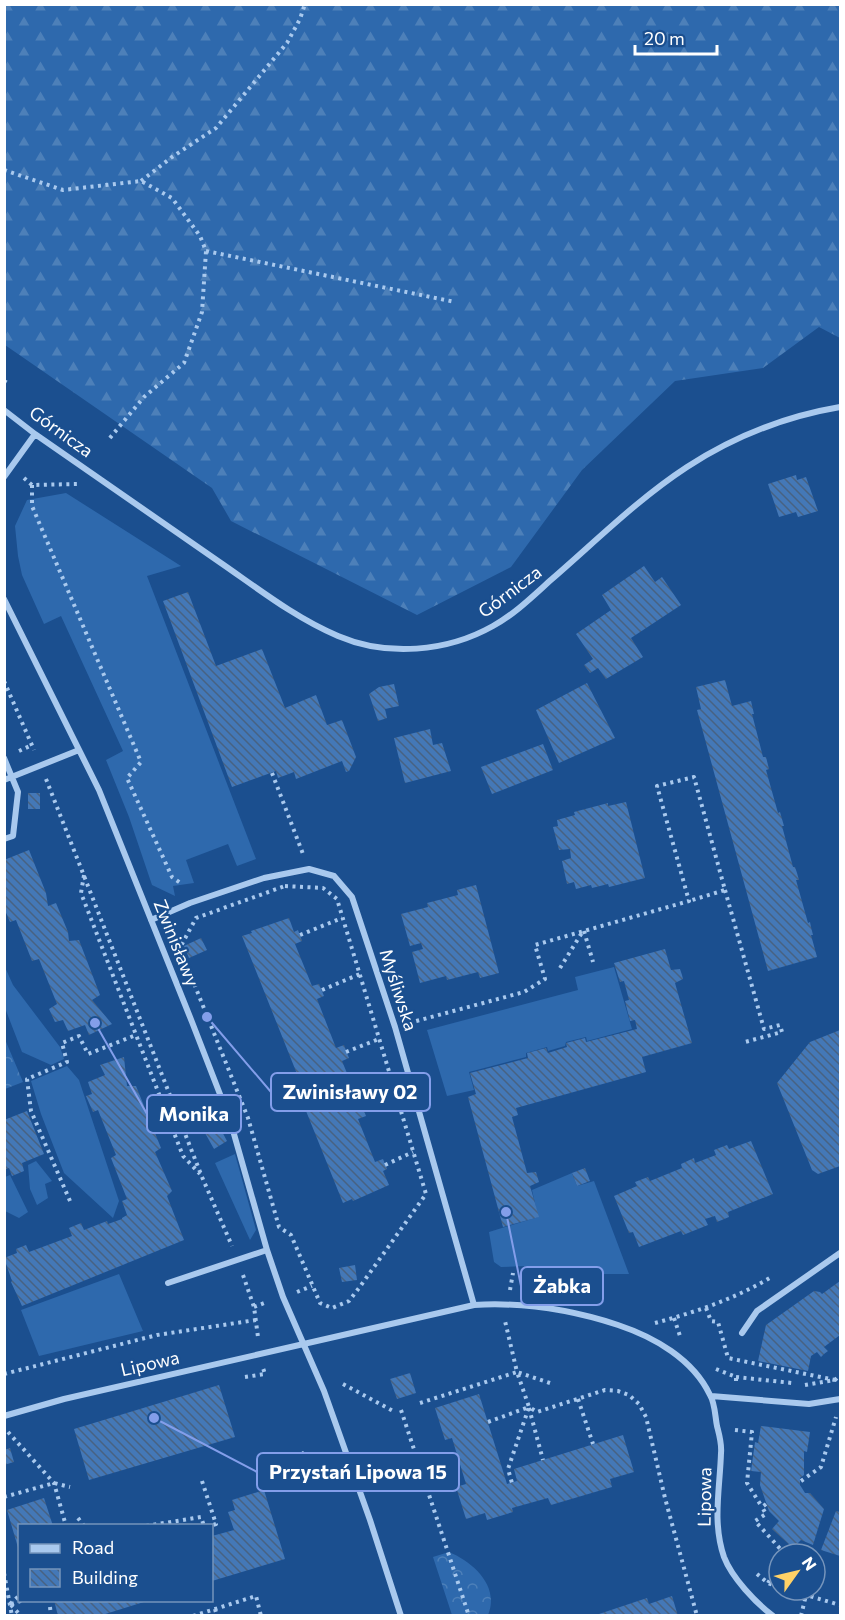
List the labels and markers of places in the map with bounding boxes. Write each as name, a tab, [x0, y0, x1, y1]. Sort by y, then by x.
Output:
callout: Zwinisławy 02	[271, 1073, 430, 1111]
callout: Monika	[147, 1095, 241, 1133]
callout: Żabka	[521, 1267, 603, 1305]
callout: Przystań Lipowa 15	[257, 1453, 459, 1491]

